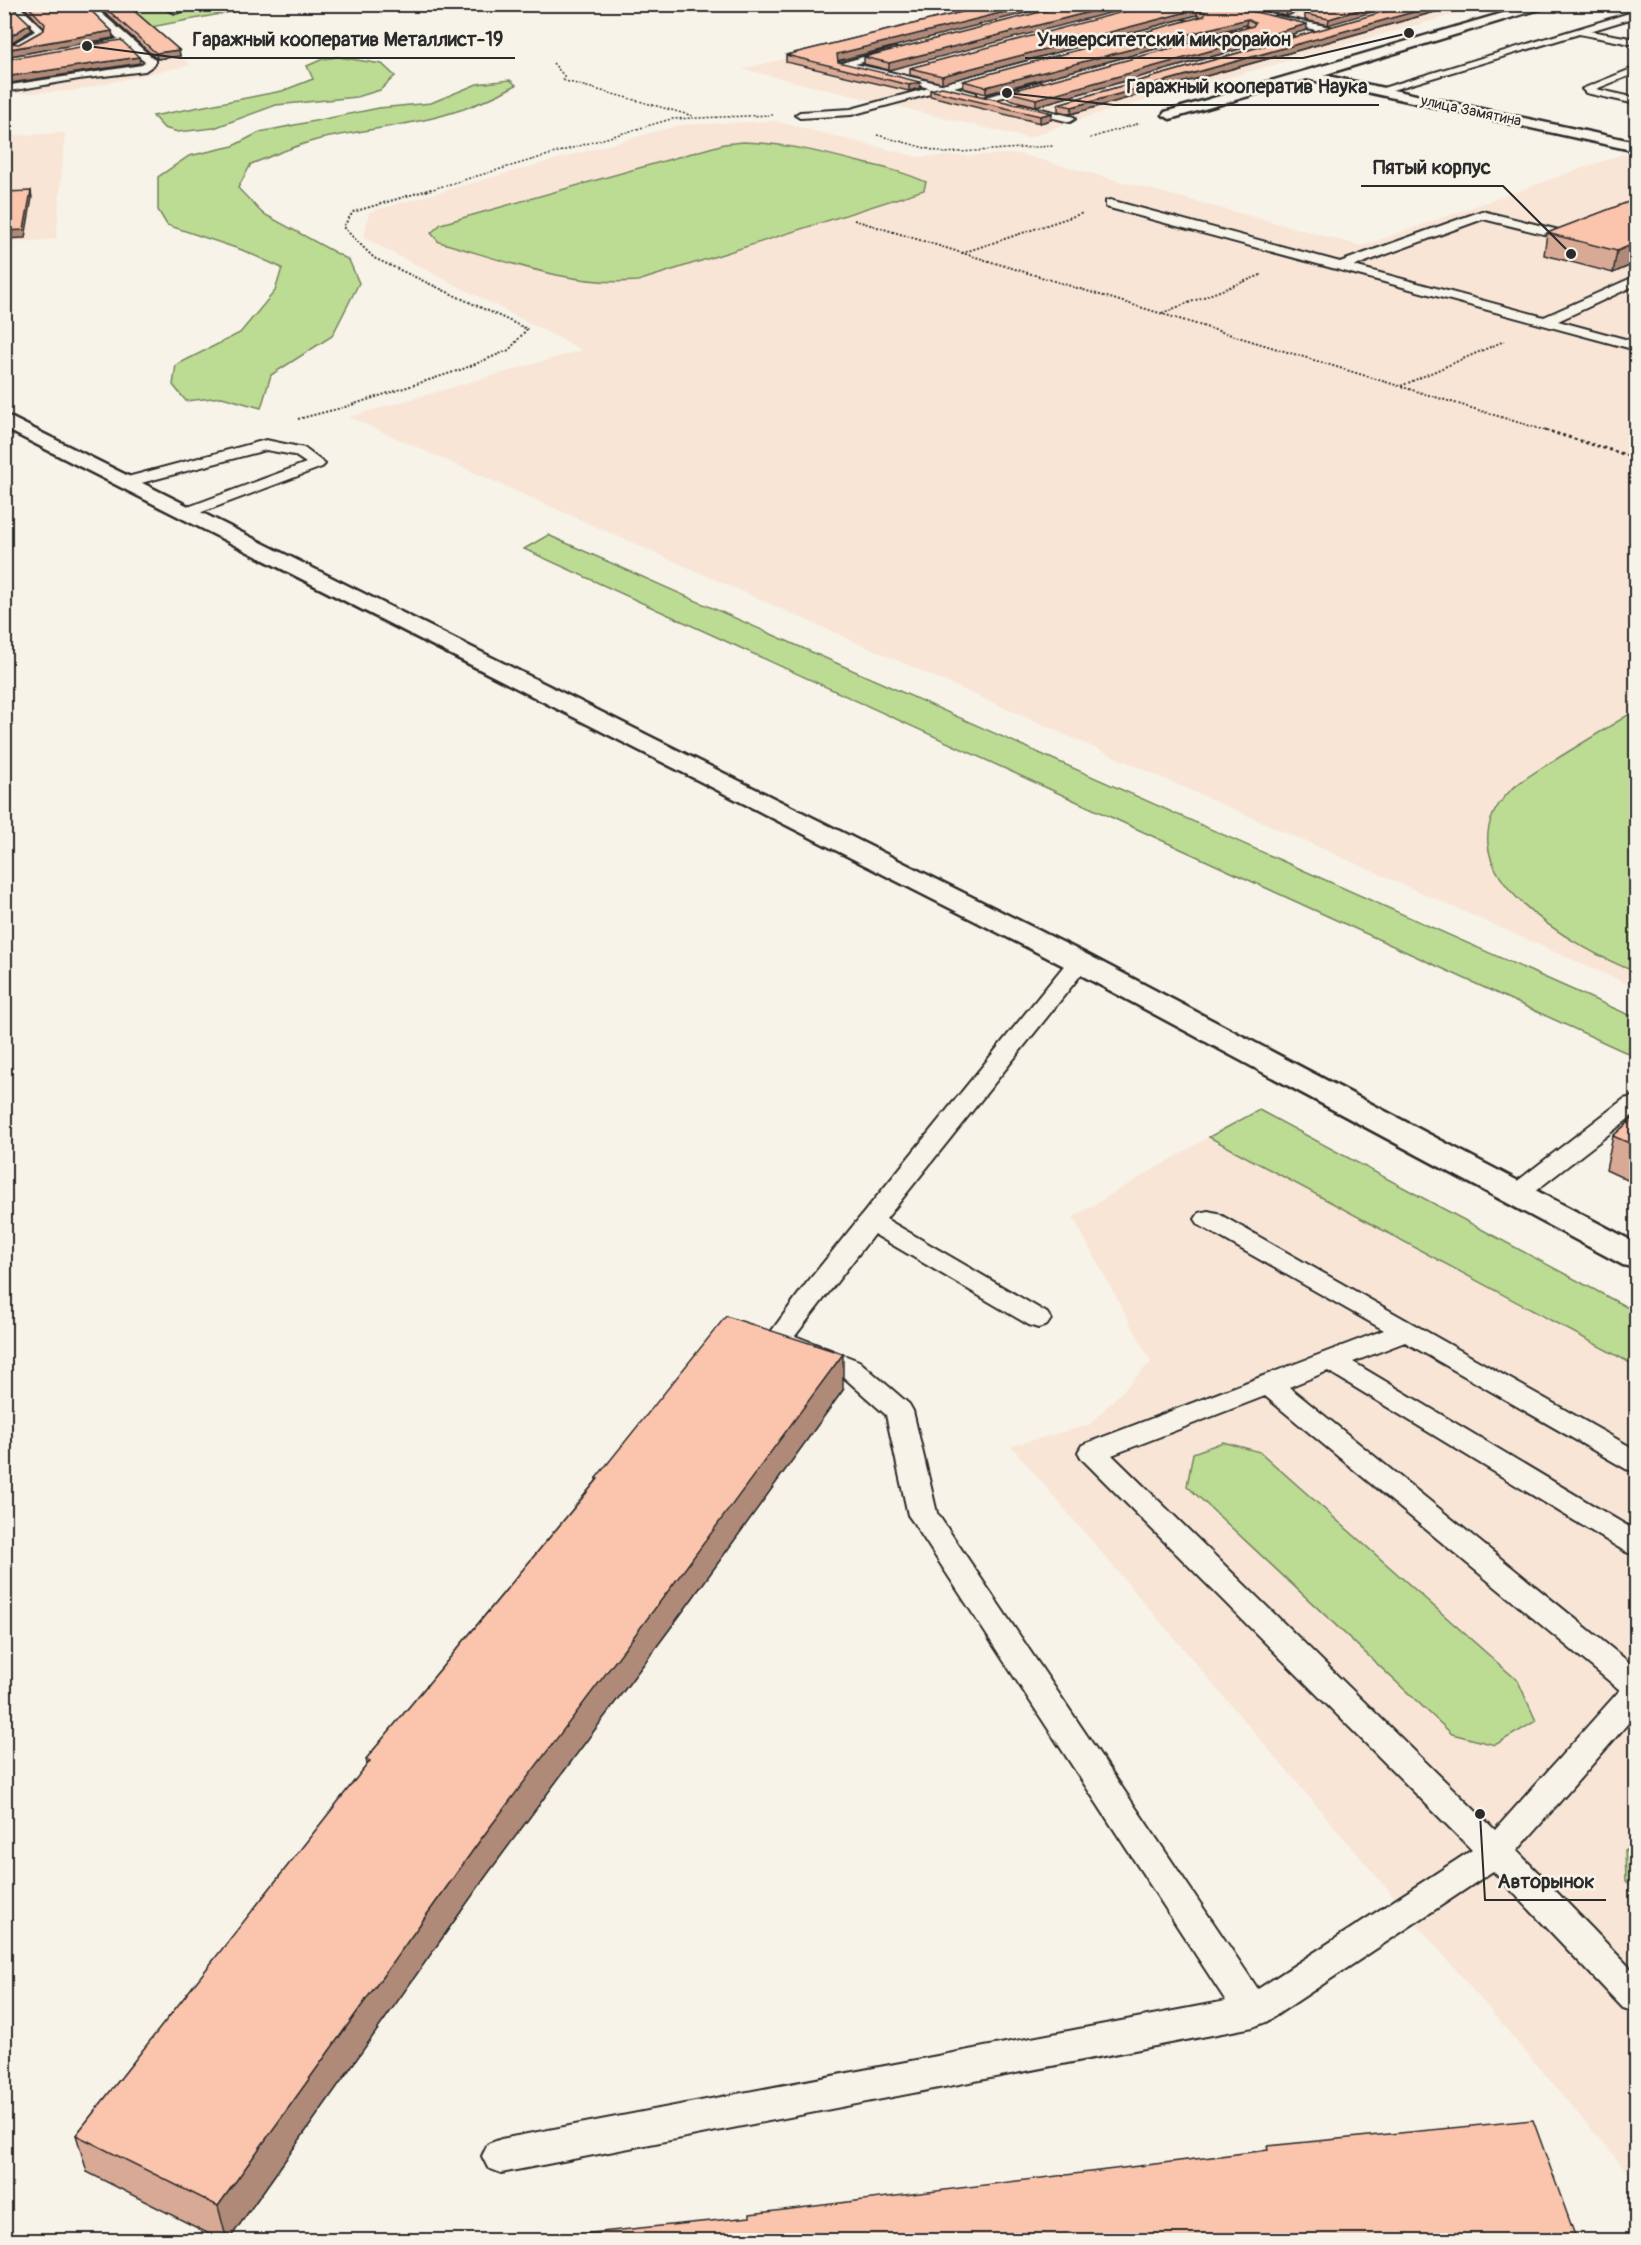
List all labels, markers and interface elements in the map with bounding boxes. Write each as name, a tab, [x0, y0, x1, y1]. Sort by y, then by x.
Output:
callout: Гаражный кооператив Металлист-19	[180, 20, 515, 58]
callout: Университетский микрорайон	[1025, 20, 1303, 58]
text: Гаражный кооператив Металлист-19	[193, 27, 503, 52]
text: Университетский микрорайон	[1037, 27, 1291, 52]
callout: Гаражный кооператив Наука	[1114, 67, 1379, 105]
text: Гаражный кооператив Наука	[1127, 74, 1368, 99]
street label: улица Замятина	[1418, 91, 1523, 131]
callout: Пятый корпус	[1361, 148, 1503, 186]
text: Пятый корпус	[1373, 155, 1491, 180]
callout: Авторынок	[1485, 1862, 1606, 1900]
text: Авторынок	[1498, 1869, 1594, 1894]

